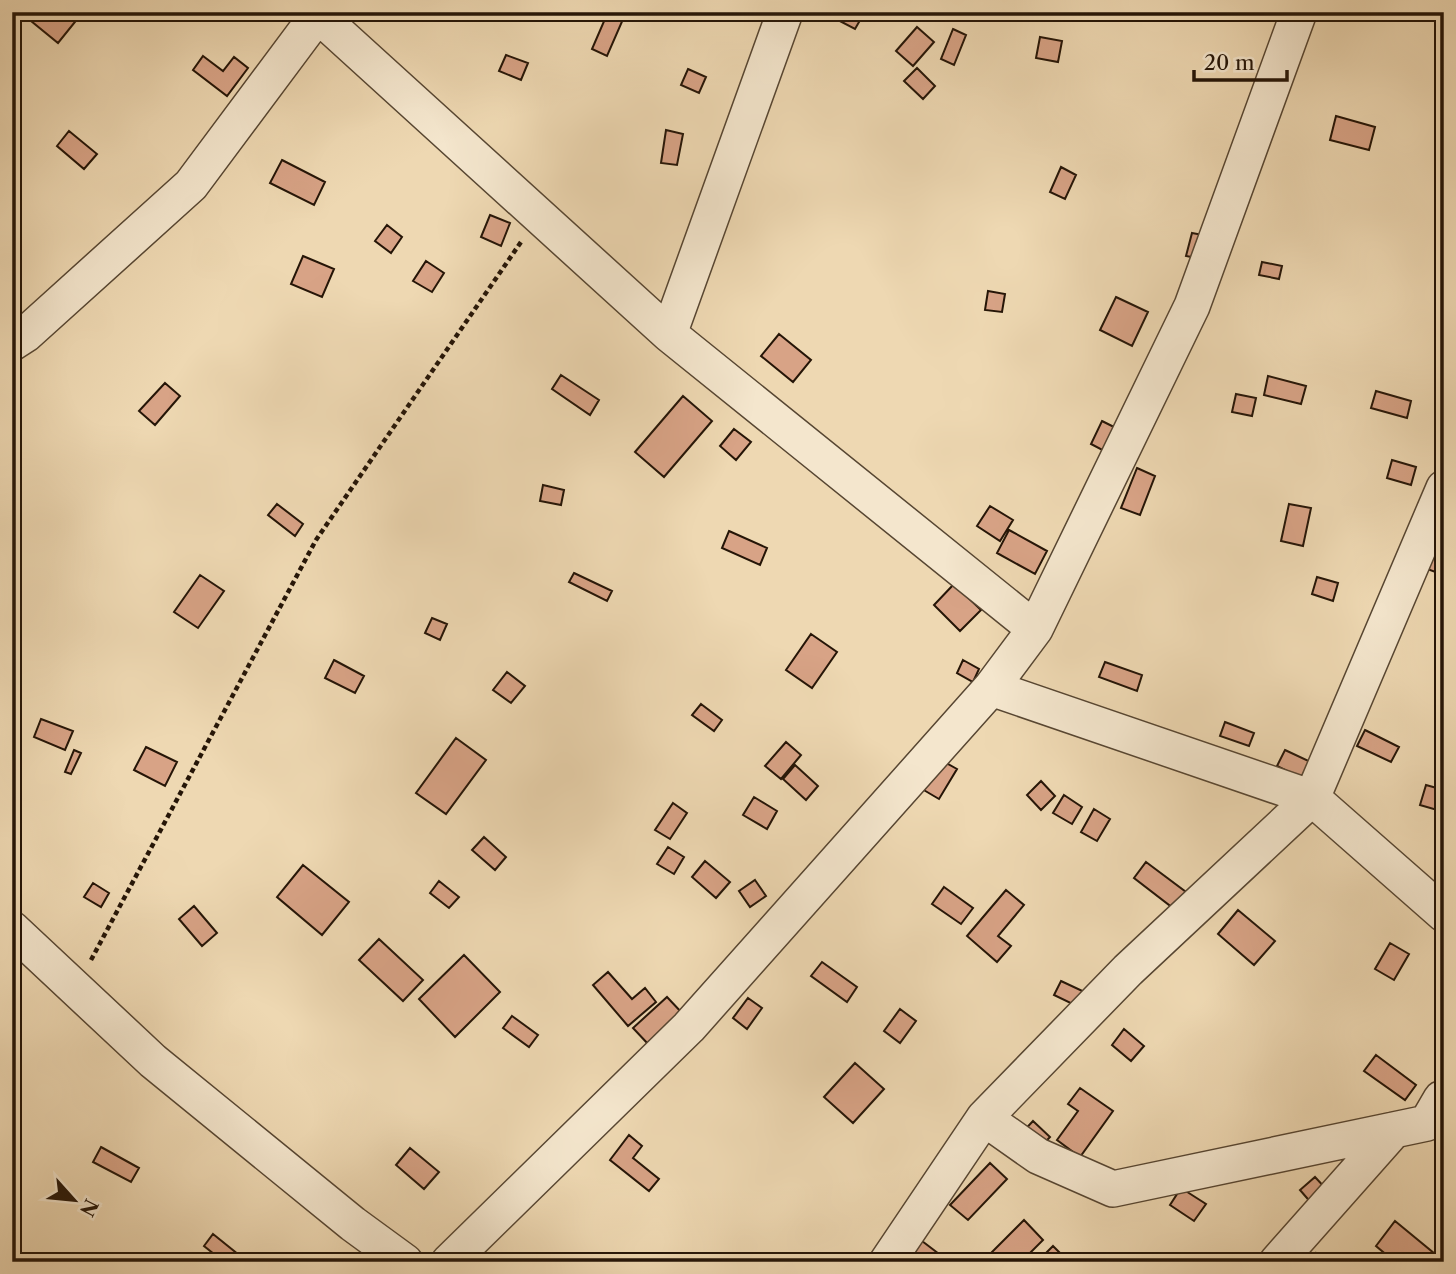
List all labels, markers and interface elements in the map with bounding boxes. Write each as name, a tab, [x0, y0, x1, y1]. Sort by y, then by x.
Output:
scale bar	[1194, 38, 1286, 82]
text: 20 m	[1204, 50, 1255, 75]
north arrow	[38, 1166, 108, 1236]
text: N	[75, 1195, 103, 1220]

